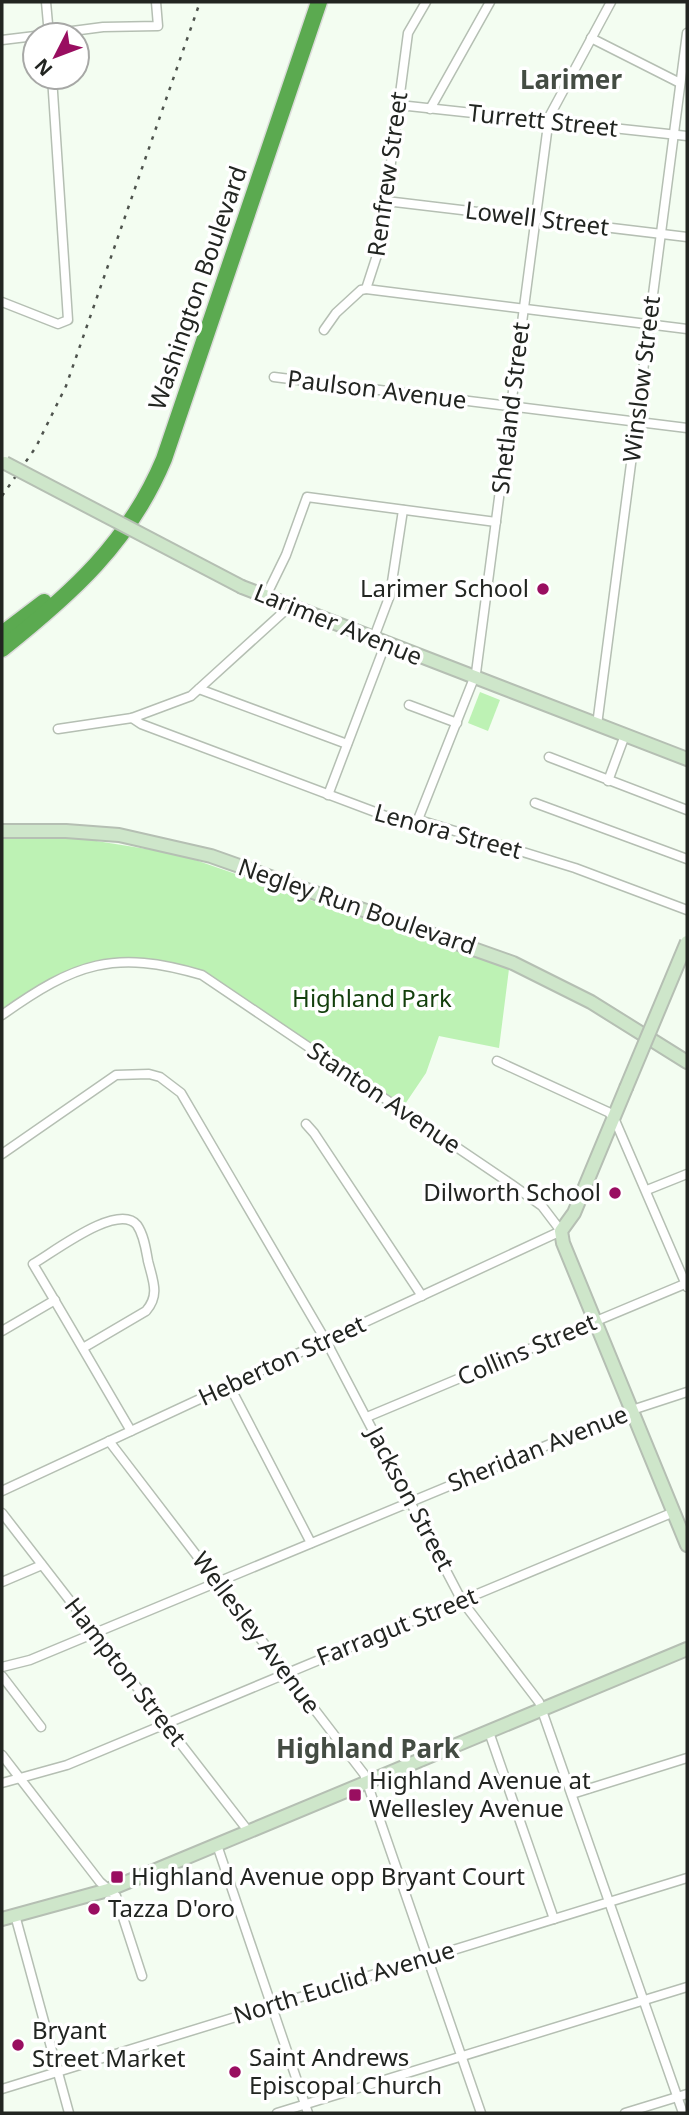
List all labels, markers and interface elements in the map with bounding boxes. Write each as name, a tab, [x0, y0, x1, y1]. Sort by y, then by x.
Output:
north arrow	[21, 21, 91, 91]
text: N	[29, 53, 58, 82]
district label: Larimer	[520, 61, 622, 97]
street label: Renfrew Street	[359, 89, 414, 258]
street label: Turrett Street	[467, 95, 620, 144]
street label: Washington Boulevard	[139, 161, 254, 414]
street label: Lowell Street	[463, 192, 611, 243]
street label: Winslow Street	[614, 294, 667, 464]
street label: Shetland Street	[483, 320, 536, 496]
street label: Paulson Avenue	[286, 361, 469, 416]
place label: Larimer School	[360, 571, 529, 604]
street label: Larimer Avenue	[250, 575, 428, 672]
marker: Larimer School	[535, 581, 551, 597]
street label: Lenora Street	[371, 795, 526, 866]
street label: Negley Run Boulevard	[234, 849, 481, 962]
park label: Highland Park	[292, 981, 452, 1014]
street label: Stanton Avenue	[302, 1033, 468, 1160]
place label: Dilworth School	[423, 1175, 601, 1208]
marker: Dilworth School	[607, 1185, 623, 1201]
street label: Collins Street	[452, 1304, 601, 1393]
street label: Heberton Street	[192, 1306, 371, 1413]
street label: Sheridan Avenue	[443, 1396, 632, 1499]
street label: Jackson Street	[359, 1419, 463, 1576]
street label: Wellesley Avenue	[185, 1544, 329, 1720]
street label: Farragut Street	[311, 1578, 482, 1673]
street label: Hampton Street	[58, 1590, 195, 1752]
district label: Highland Park	[276, 1730, 461, 1766]
place label: Highland Avenue at Wellesley Avenue	[369, 1763, 591, 1824]
marker: Highland Avenue at Wellesley Avenue	[347, 1787, 363, 1803]
place label: Highland Avenue opp Bryant Court	[131, 1859, 525, 1892]
marker: Highland Avenue opp Bryant Court	[109, 1869, 125, 1885]
place label: Tazza D'oro	[108, 1891, 235, 1924]
marker: Tazza D'oro	[86, 1901, 102, 1917]
street label: North Euclid Avenue	[229, 1932, 458, 2031]
place label: Bryant Street Market	[32, 2013, 186, 2074]
marker: Bryant Street Market	[10, 2037, 26, 2053]
place label: Saint Andrews Episcopal Church	[249, 2040, 442, 2101]
marker: Saint Andrews Episcopal Church	[227, 2064, 243, 2080]

